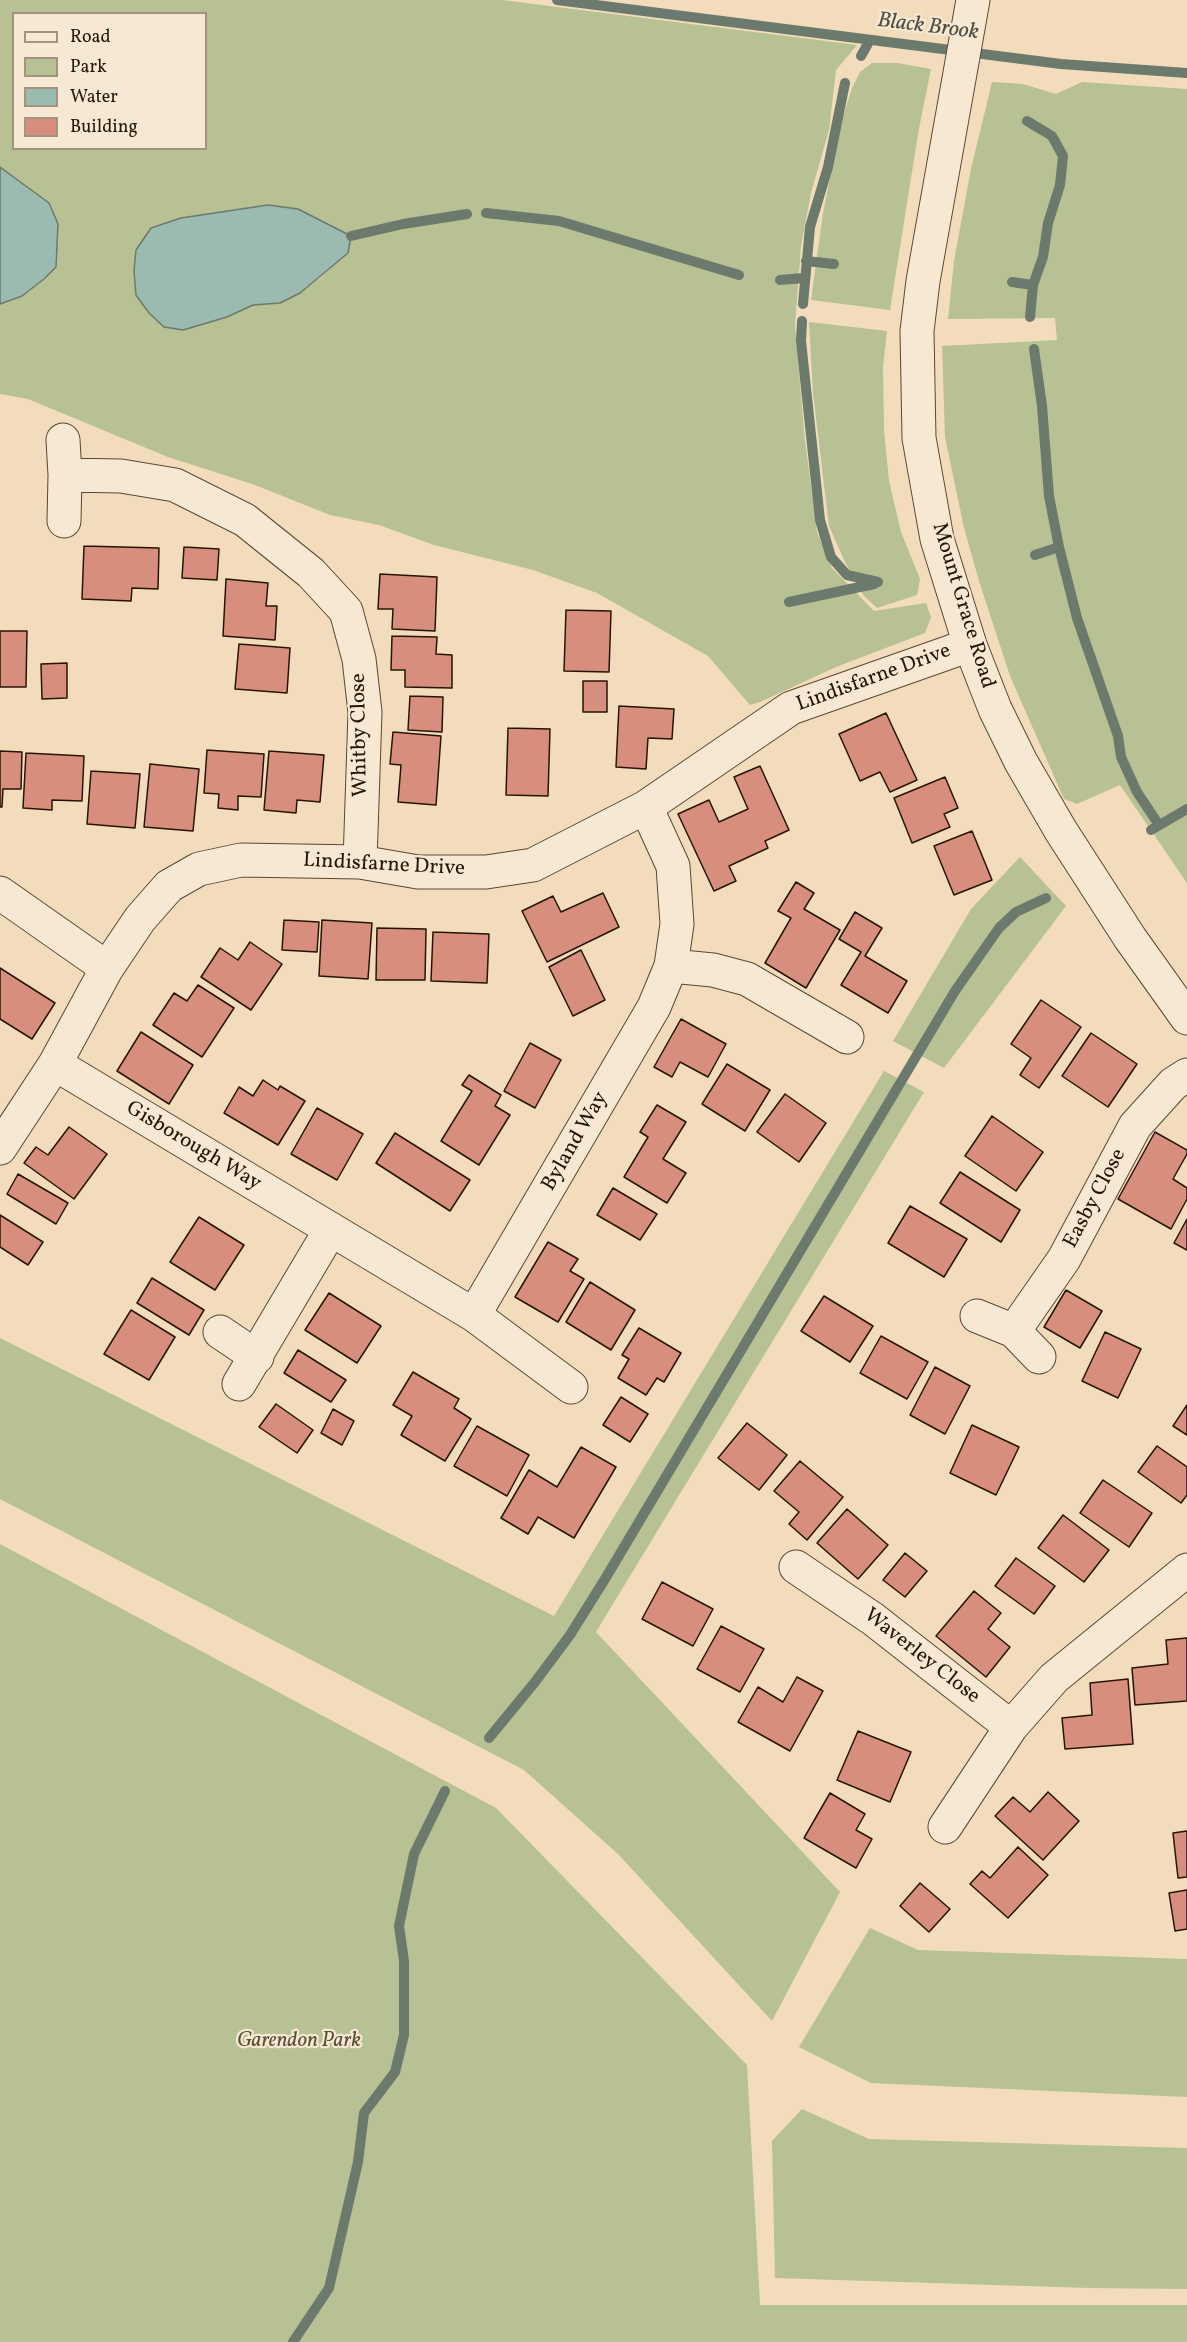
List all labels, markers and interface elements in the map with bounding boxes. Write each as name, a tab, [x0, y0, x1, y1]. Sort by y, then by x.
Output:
water label: Black Brook	[876, 9, 980, 47]
legend	[12, 12, 207, 150]
text: Road	[70, 25, 111, 50]
text: Park	[70, 55, 107, 80]
text: Water	[70, 85, 118, 110]
text: Building	[70, 115, 138, 140]
street label: Mount Grace Road	[925, 520, 999, 692]
street label: Lindisfarne Drive	[793, 639, 955, 719]
street label: Whitby Close	[347, 673, 375, 797]
street label: Lindisfarne Drive	[302, 849, 466, 883]
street label: Byland Way	[537, 1088, 615, 1196]
street label: Gisborough Way	[121, 1097, 265, 1197]
street label: Easby Close	[1059, 1145, 1133, 1253]
street label: Waverley Close	[858, 1604, 984, 1710]
park label: Garendon Park	[237, 2029, 361, 2055]

